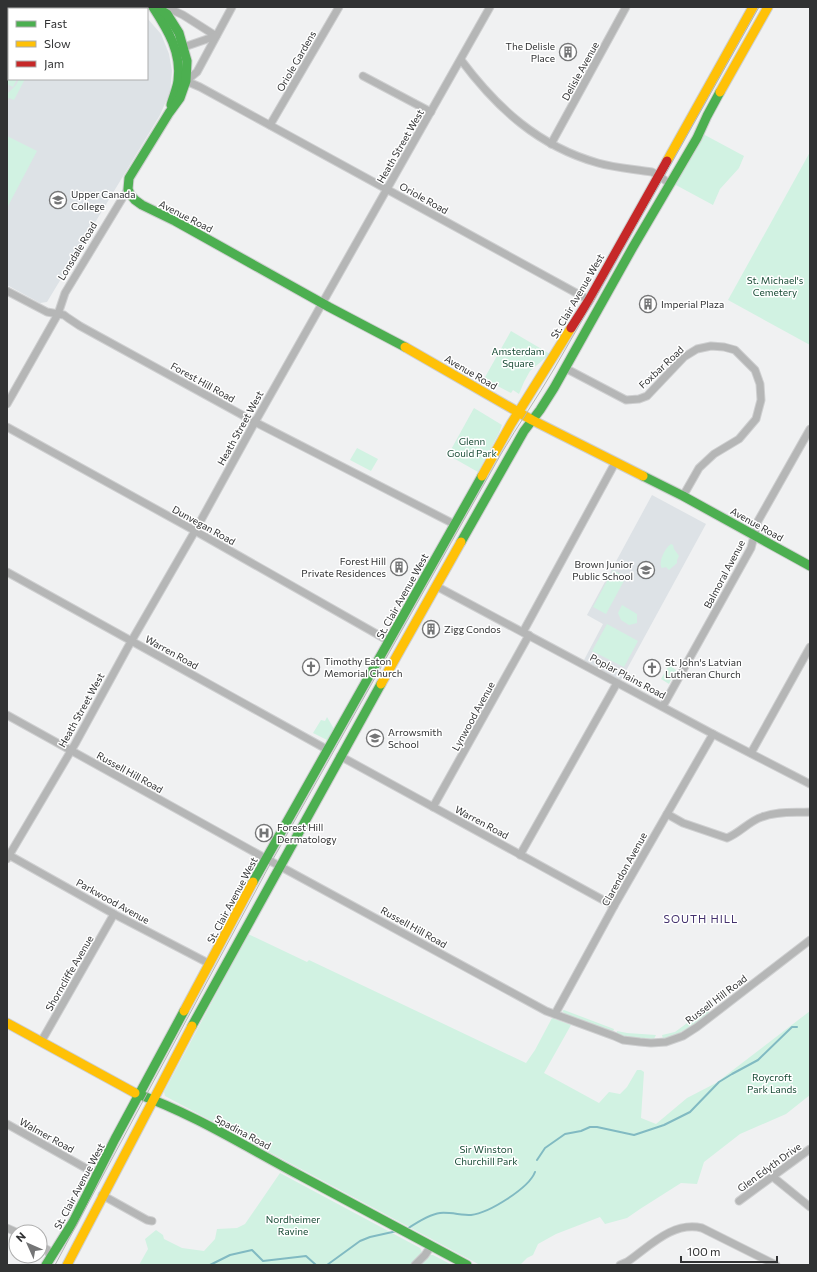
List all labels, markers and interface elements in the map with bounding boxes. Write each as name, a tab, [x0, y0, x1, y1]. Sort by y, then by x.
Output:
legend	[8, 8, 148, 80]
text: Fast	[44, 16, 67, 30]
street label: Oriole Gardens	[274, 28, 318, 94]
text: Slow	[44, 36, 71, 50]
place label: The Delisle Place	[506, 40, 555, 64]
street label: Delisle Avenue	[559, 40, 601, 102]
building icon: The Delisle Place	[558, 42, 578, 62]
text: Jam	[44, 56, 64, 71]
street label: Heath Street West	[374, 107, 426, 185]
street label: Oriole Road	[398, 180, 451, 216]
place label: Upper Canada College	[71, 188, 135, 212]
school or university icon: Upper Canada College	[48, 190, 68, 210]
street label: Avenue Road	[157, 197, 215, 235]
street label: Lonsdale Road	[55, 219, 99, 282]
street label: St. Clair Avenue West	[548, 251, 606, 341]
park label: St. Michael's Cemetery	[747, 274, 804, 298]
building icon: Imperial Plaza	[638, 294, 658, 314]
place label: Imperial Plaza	[661, 298, 724, 310]
street label: Foxbar Road	[636, 343, 686, 391]
park label: Amsterdam Square	[491, 345, 545, 369]
street label: Avenue Road	[443, 352, 500, 392]
street label: Forest Hill Road	[169, 359, 237, 405]
street label: Heath Street West	[215, 389, 265, 467]
park label: Glenn Gould Park	[447, 435, 498, 459]
street label: Dunvegan Road	[170, 503, 238, 547]
street label: Avenue Road	[728, 505, 786, 544]
street label: Balmoral Avenue	[701, 538, 747, 610]
street label: St. Clair Avenue West	[374, 551, 430, 641]
place label: Forest Hill Private Residences	[301, 555, 386, 579]
building icon: Forest Hill Private Residences	[389, 557, 409, 577]
place label: Brown Junior Public School	[572, 558, 633, 582]
school or university icon: Brown Junior Public School	[636, 560, 656, 580]
building icon: Zigg Condos	[421, 619, 441, 639]
place label: Zigg Condos	[444, 623, 501, 635]
street label: Warren Road	[143, 632, 201, 672]
street label: Poplar Plains Road	[588, 651, 668, 701]
place label: Timothy Eaton Memorial Church	[324, 655, 402, 679]
place label: St. John's Latvian Lutheran Church	[665, 656, 742, 680]
church icon: Timothy Eaton Memorial Church	[301, 657, 321, 677]
church icon: St. John's Latvian Lutheran Church	[642, 658, 662, 678]
street label: Heath Street West	[56, 671, 106, 749]
street label: Lynwood Avenue	[449, 679, 497, 753]
place label: Arrowsmith School	[388, 726, 442, 750]
school or university icon: Arrowsmith School	[365, 728, 385, 748]
street label: Russell Hill Road	[95, 749, 165, 795]
street label: Warren Road	[453, 803, 511, 841]
place label: Forest Hill Dermatology	[277, 821, 337, 845]
hospital icon: Forest Hill Dermatology	[254, 823, 274, 843]
street label: Clarendon Avenue	[599, 830, 649, 908]
street label: St. Clair Avenue West	[204, 855, 260, 945]
street label: Parkwood Avenue	[74, 876, 152, 926]
street label: Russell Hill Road	[379, 904, 449, 950]
district label: SOUTH HILL	[664, 912, 738, 925]
street label: Shorncliffe Avenue	[42, 933, 96, 1013]
street label: Russell Hill Road	[683, 972, 749, 1026]
park label: Roycroft Park Lands	[747, 1071, 797, 1095]
street label: Spadina Road	[213, 1112, 273, 1152]
street label: Walmer Road	[18, 1115, 77, 1155]
street label: Glen Edyth Drive	[735, 1140, 803, 1194]
street label: St. Clair Avenue West	[51, 1141, 107, 1231]
park label: Sir Winston Churchill Park	[454, 1143, 518, 1167]
park label: Nordheimer Ravine	[266, 1213, 320, 1237]
north arrow	[8, 1224, 48, 1264]
text: N	[13, 1229, 28, 1244]
scale bar	[681, 1238, 777, 1264]
text: 100 m	[687, 1244, 721, 1258]

